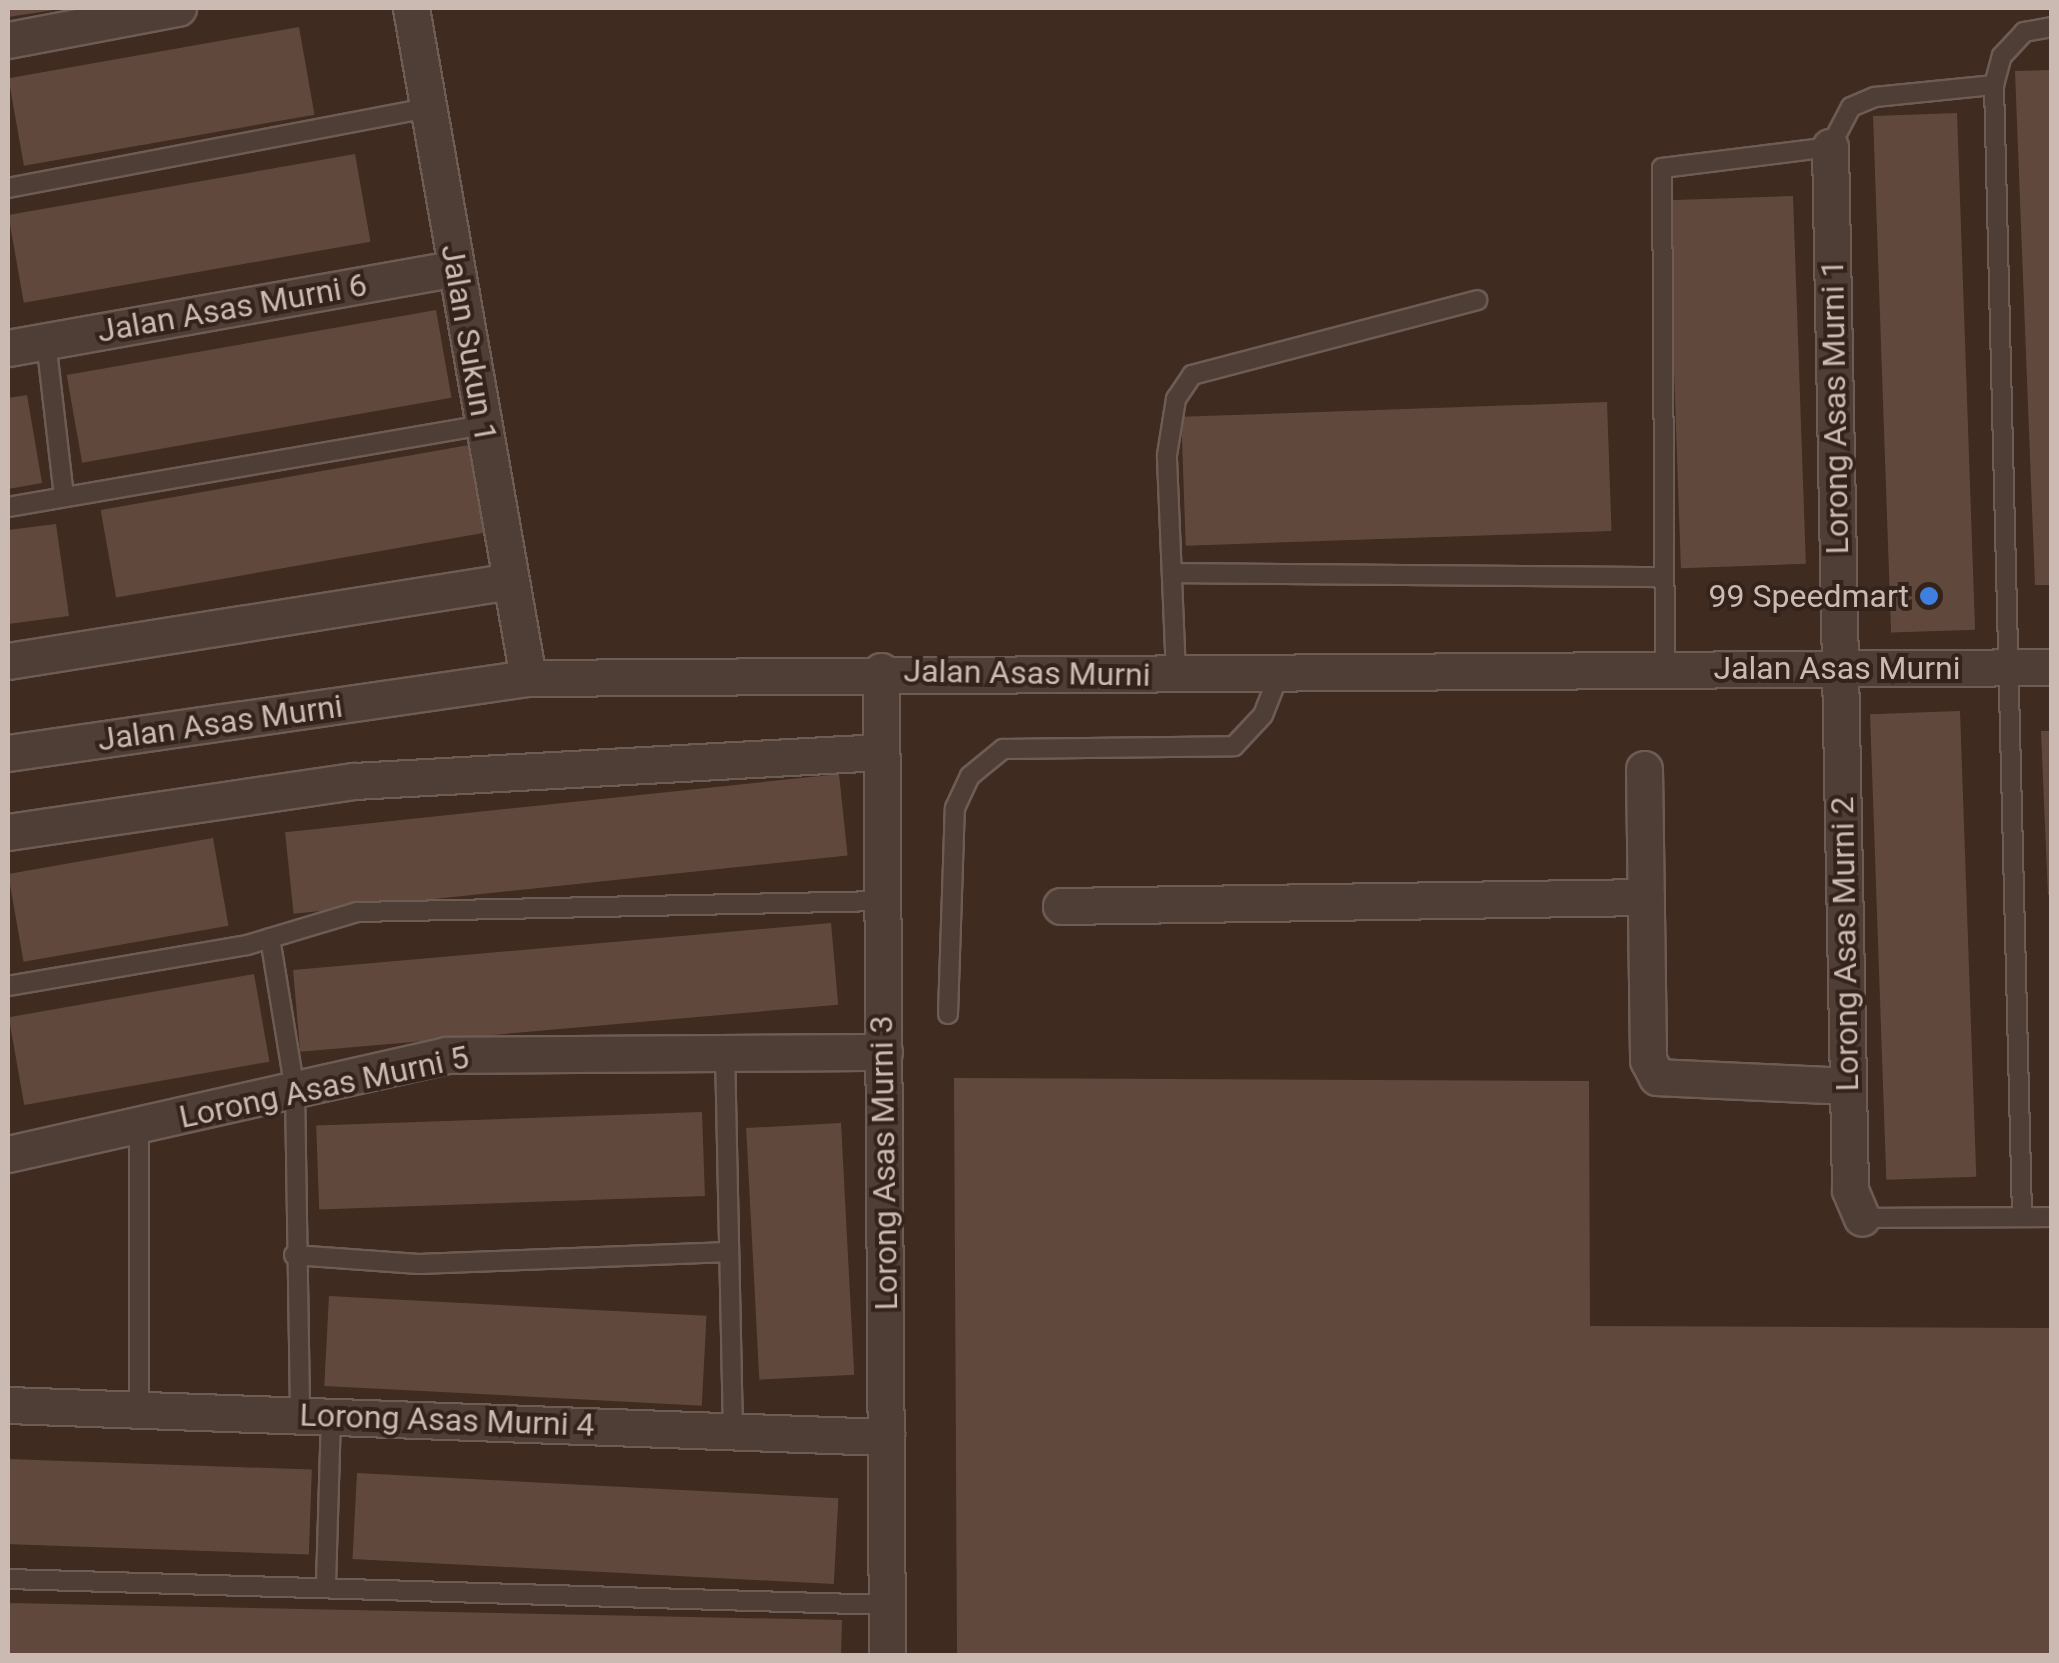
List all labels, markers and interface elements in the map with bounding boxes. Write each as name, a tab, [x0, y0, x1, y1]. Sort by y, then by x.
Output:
street label: Jalan Sukun 1	[433, 241, 505, 445]
street label: Lorong Asas Murni 1	[1813, 259, 1857, 555]
street label: Jalan Asas Murni 6	[94, 265, 370, 351]
place label: 99 Speedmart	[1709, 577, 1909, 615]
marker: 99 Speedmart	[1918, 585, 1940, 607]
street label: Jalan Asas Murni	[1714, 649, 1960, 687]
street label: Jalan Asas Murni	[903, 652, 1151, 694]
street label: Jalan Asas Murni	[95, 687, 345, 759]
street label: Lorong Asas Murni 2	[1823, 796, 1867, 1092]
street label: Lorong Asas Murni 3	[862, 1015, 906, 1311]
street label: Lorong Asas Murni 5	[176, 1038, 472, 1136]
street label: Lorong Asas Murni 4	[299, 1396, 595, 1444]

